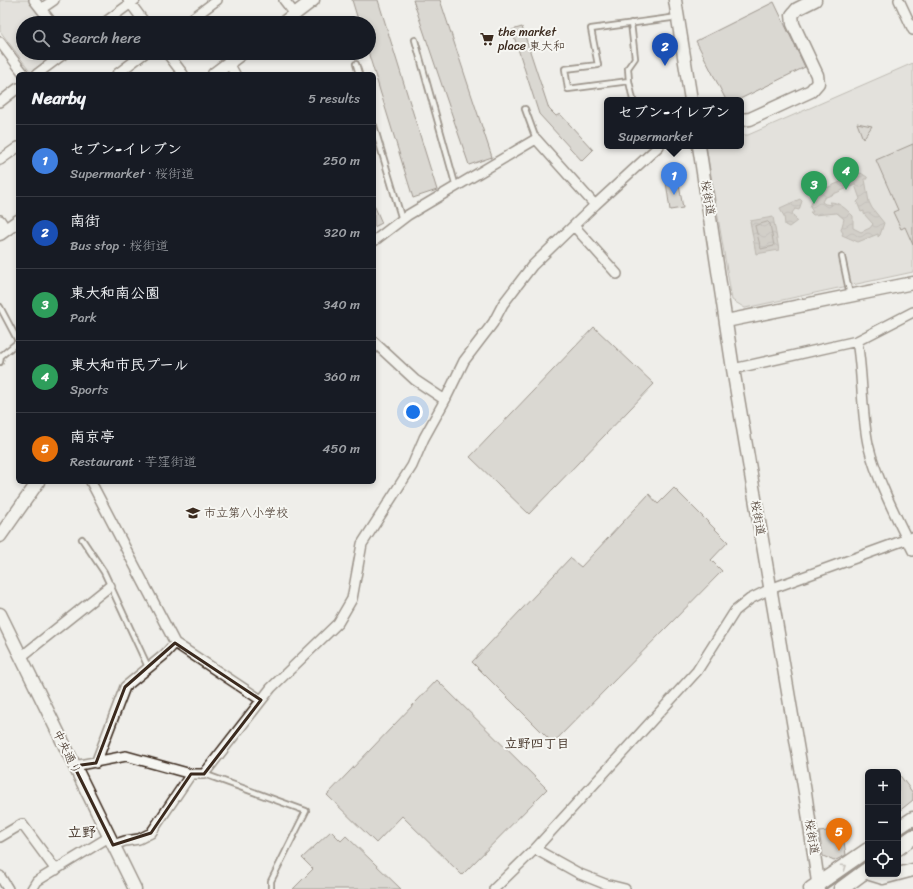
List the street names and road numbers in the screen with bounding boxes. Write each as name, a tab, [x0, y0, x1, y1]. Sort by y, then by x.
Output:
street label: 桜街道	[694, 178, 722, 218]
street label: 桜街道	[744, 498, 772, 538]
street label: 中央通り	[47, 726, 87, 778]
street label: 桜街道	[798, 817, 826, 857]

